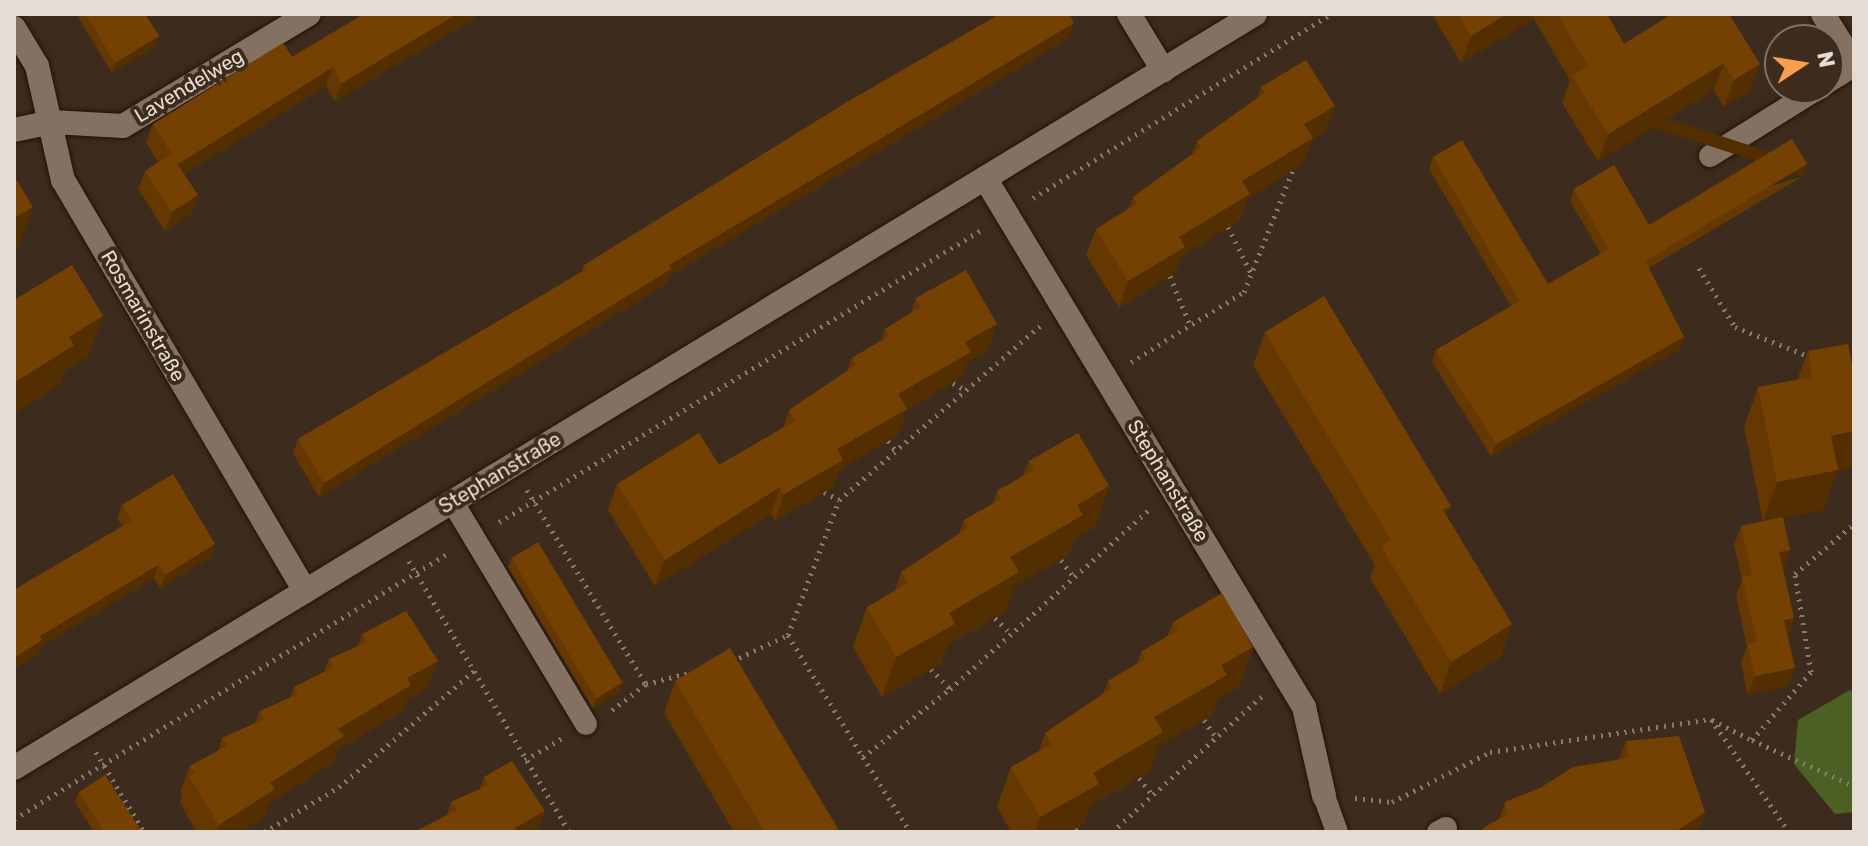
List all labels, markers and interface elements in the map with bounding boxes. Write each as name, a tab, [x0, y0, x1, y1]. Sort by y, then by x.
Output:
north arrow	[1764, 24, 1844, 104]
street label: Lavendelweg	[130, 44, 248, 128]
text: N	[1811, 49, 1841, 70]
street label: Rosmarinstraße	[96, 246, 190, 386]
street label: Stephanstraße	[1122, 416, 1214, 546]
street label: Stephanstraße	[435, 427, 565, 519]

